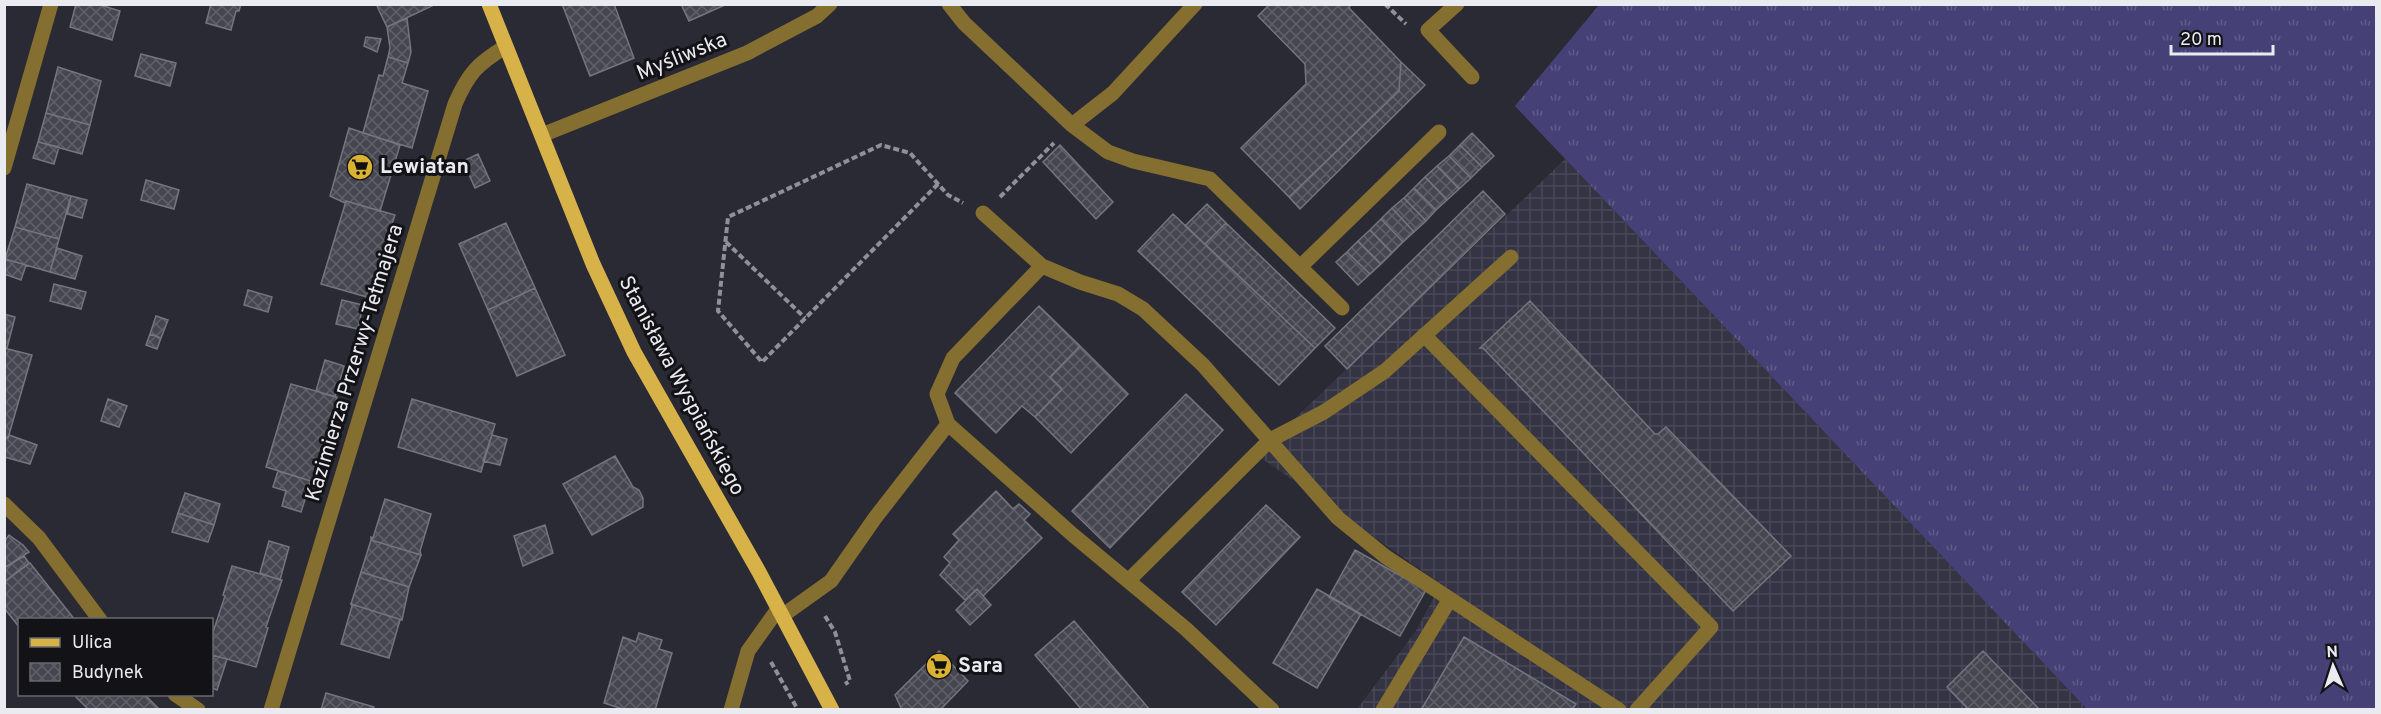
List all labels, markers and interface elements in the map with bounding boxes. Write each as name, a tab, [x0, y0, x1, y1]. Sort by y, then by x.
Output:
scale bar	[2171, 18, 2273, 56]
street label: Myśliwska	[633, 27, 731, 87]
text: 20 m	[2180, 29, 2222, 52]
supermarket icon: Lewiatan	[345, 152, 375, 182]
place label: Lewiatan	[380, 154, 469, 181]
street label: Kazimierza Przerwy-Tetmajera	[300, 221, 410, 505]
street label: Stanisława Wyspiańskiego	[612, 272, 750, 500]
legend	[18, 618, 213, 696]
text: Ulica	[72, 632, 112, 655]
north arrow	[2303, 636, 2363, 696]
text: N	[2326, 643, 2339, 663]
supermarket icon: Sara	[924, 651, 954, 681]
place label: Sara	[958, 653, 1003, 680]
text: Budynek	[72, 662, 143, 685]

